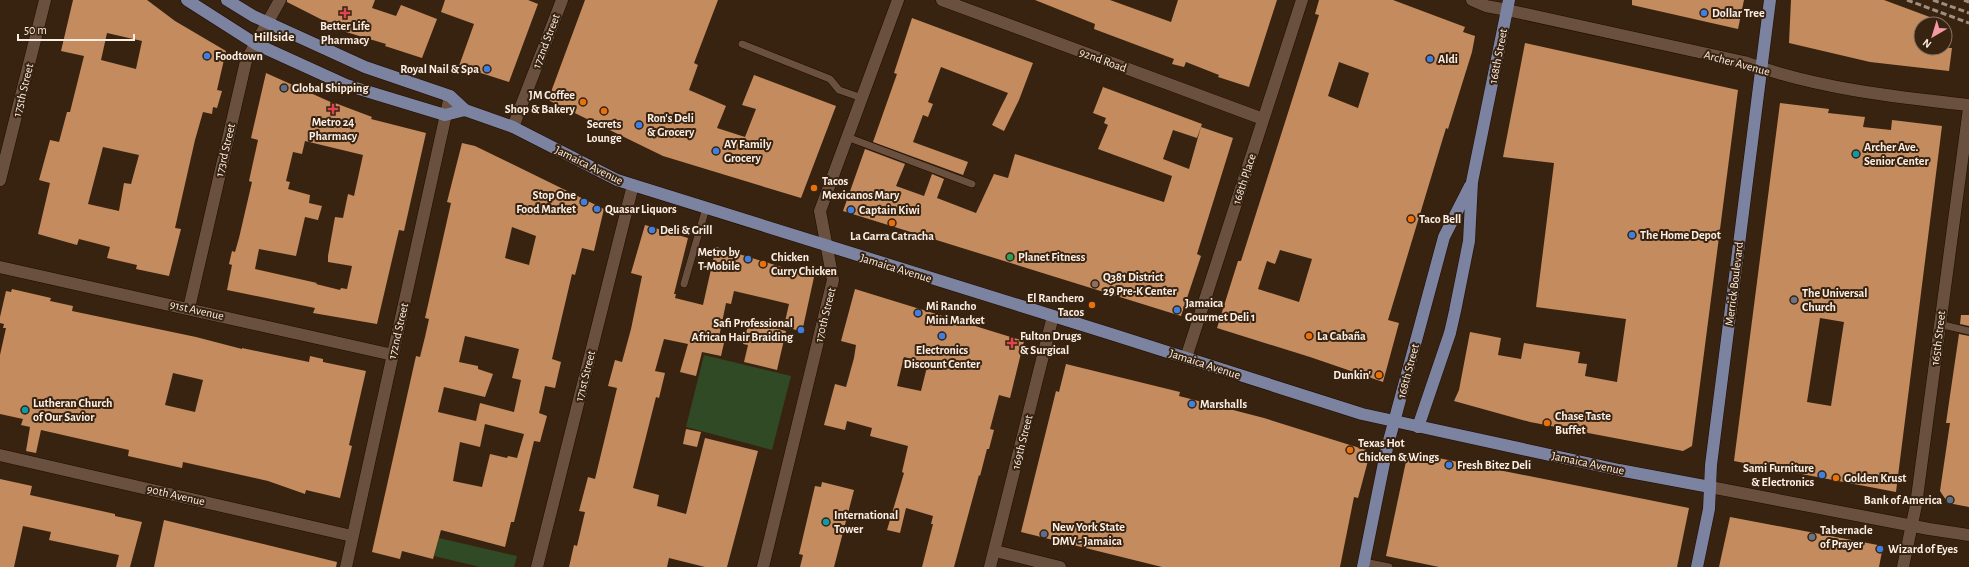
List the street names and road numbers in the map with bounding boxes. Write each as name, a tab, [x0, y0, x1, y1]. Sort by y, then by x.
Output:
street label: 172nd Street	[530, 12, 562, 70]
street label: 168th Street	[1487, 27, 1509, 85]
street label: 92nd Road	[1078, 46, 1128, 74]
street label: Archer Avenue	[1703, 48, 1771, 78]
street label: 175th Street	[11, 62, 35, 118]
street label: 173rd Street	[213, 122, 237, 178]
street label: Jamaica Avenue	[553, 143, 625, 187]
street label: 168th Place	[1230, 152, 1258, 206]
street label: Merrick Boulevard	[1723, 241, 1745, 327]
street label: Jamaica Avenue	[859, 251, 933, 285]
street label: 170th Street	[812, 286, 838, 344]
street label: 91st Avenue	[169, 298, 225, 322]
street label: 172nd Street	[386, 302, 410, 360]
street label: 165th Street	[1929, 310, 1947, 366]
street label: 168th Street	[1395, 342, 1421, 399]
street label: Jamaica Avenue	[1168, 347, 1242, 381]
street label: 171st Street	[573, 349, 597, 403]
street label: 169th Street	[1009, 413, 1035, 470]
street label: Jamaica Avenue	[1551, 449, 1625, 477]
street label: 90th Avenue	[146, 483, 206, 507]

